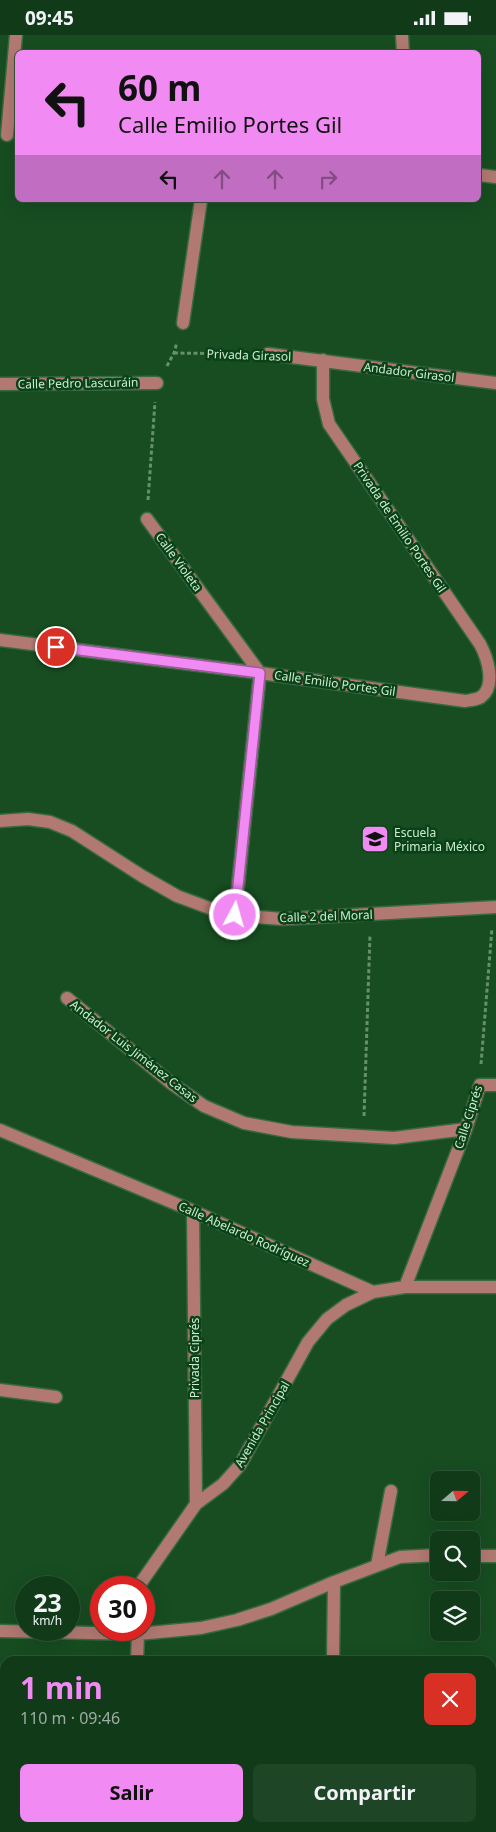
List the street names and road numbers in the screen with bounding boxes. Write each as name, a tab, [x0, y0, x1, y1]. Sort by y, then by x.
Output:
street label: Privada Girasol	[206, 345, 292, 365]
street label: Andador Girasol	[363, 358, 455, 386]
street label: Calle Pedro Lascuráin	[17, 373, 139, 393]
street label: Privada de Emilio Portes Gil	[350, 458, 450, 596]
street label: Calle Violeta	[152, 529, 206, 595]
street label: Calle Emilio Portes Gil	[273, 666, 397, 700]
street label: Calle 2 del Moral	[279, 906, 373, 926]
street label: Andador Luis Jiménez Casas	[67, 996, 201, 1106]
street label: Calle Ciprés	[450, 1083, 486, 1151]
street label: Calle Abelardo Rodríguez	[176, 1197, 313, 1271]
street label: Privada Ciprés	[186, 1317, 203, 1398]
street label: Avenida Principal	[230, 1378, 294, 1470]

